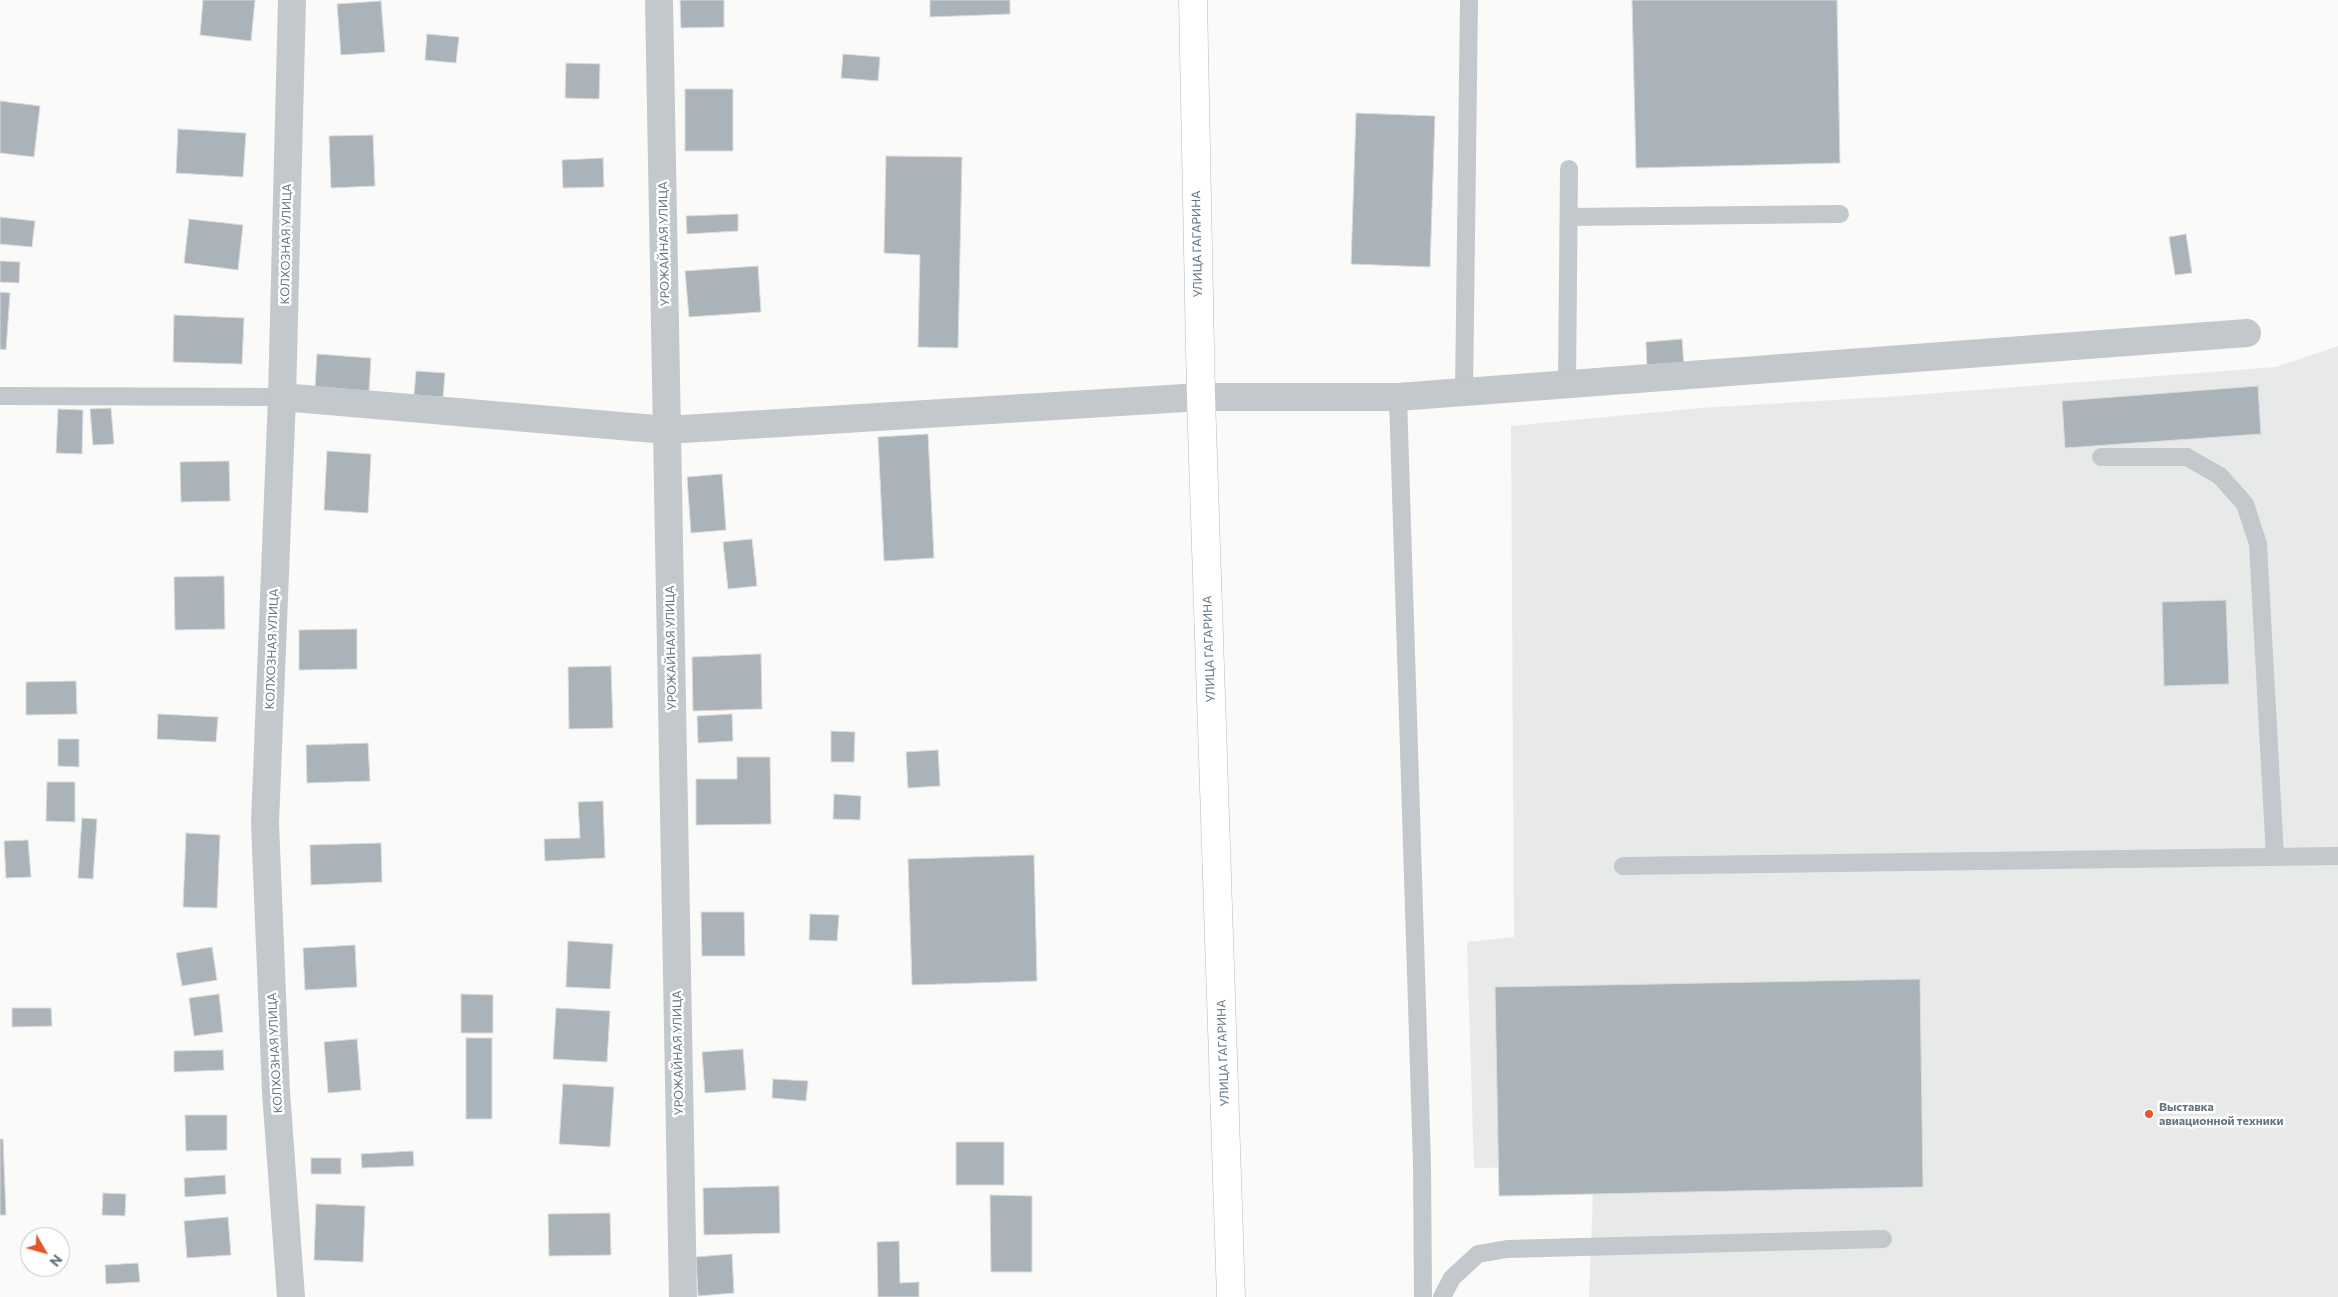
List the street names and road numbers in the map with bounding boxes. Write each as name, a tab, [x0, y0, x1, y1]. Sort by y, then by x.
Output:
street label: УРОЖАЙНАЯ УЛИЦА	[656, 181, 672, 307]
street label: КОЛХОЗНАЯ УЛИЦА	[278, 183, 294, 305]
street label: УЛИЦА ГАГАРИНА	[1189, 191, 1205, 297]
street label: УРОЖАЙНАЯ УЛИЦА	[663, 585, 679, 711]
street label: КОЛХОЗНАЯ УЛИЦА	[263, 588, 281, 710]
street label: УЛИЦА ГАГАРИНА	[1200, 595, 1218, 703]
street label: УРОЖАЙНАЯ УЛИЦА	[670, 990, 686, 1116]
street label: КОЛХОЗНАЯ УЛИЦА	[265, 992, 285, 1114]
street label: УЛИЦА ГАГАРИНА	[1214, 999, 1232, 1107]

